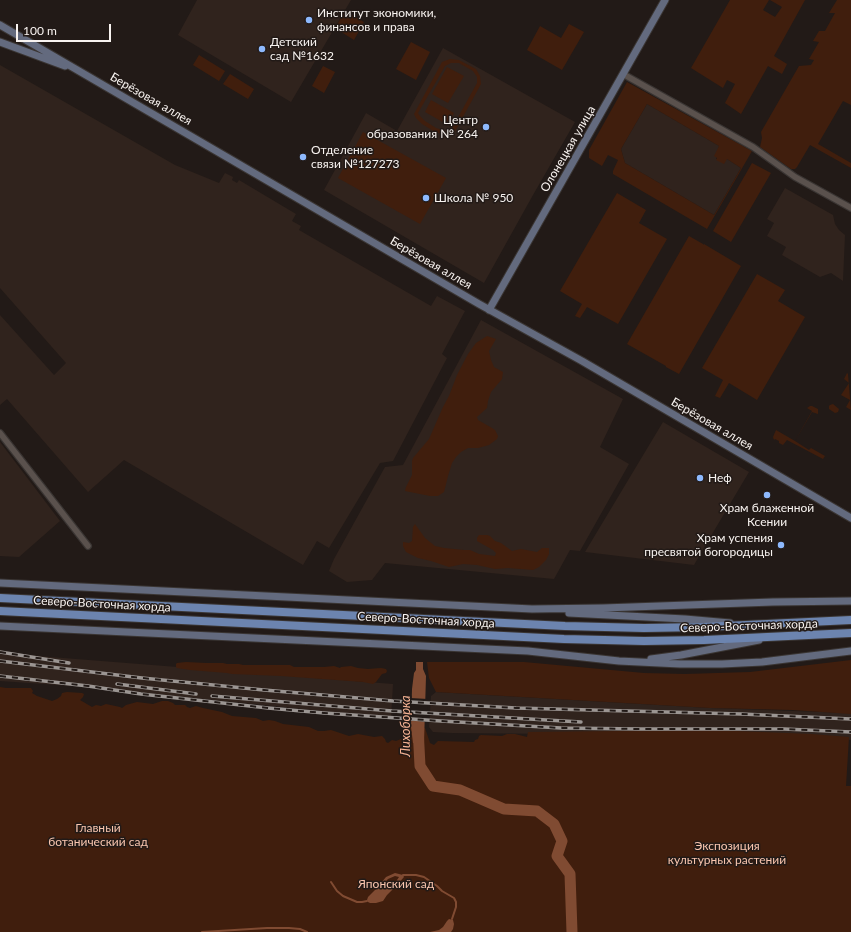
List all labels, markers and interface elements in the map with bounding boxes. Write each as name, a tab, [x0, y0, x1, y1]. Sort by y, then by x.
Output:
place label: Институт экономики, финансов и права	[317, 6, 436, 34]
marker: Институт экономики, финансов и права	[304, 15, 314, 25]
scale bar	[18, 16, 113, 42]
text: 100 m	[23, 23, 57, 38]
place label: Детский сад №1632	[270, 35, 334, 63]
marker: Детский сад №1632	[257, 44, 267, 54]
street label: Берёзовая аллея	[107, 70, 195, 128]
street label: Олонецкая улица	[537, 103, 599, 195]
place label: Центр образования № 264	[367, 113, 478, 141]
marker: Центр образования № 264	[481, 122, 491, 132]
place label: Отделение связи №127273	[311, 143, 400, 171]
marker: Отделение связи №127273	[298, 152, 308, 162]
place label: Школа № 950	[434, 191, 513, 205]
marker: Школа № 950	[421, 193, 431, 203]
street label: Берёзовая аллея	[387, 234, 475, 292]
street label: Берёзовая аллея	[668, 395, 756, 453]
place label: Неф	[708, 471, 732, 485]
marker: Неф	[695, 473, 705, 483]
marker: Храм блаженной Ксении	[762, 490, 772, 500]
place label: Храм блаженной Ксении	[720, 501, 814, 529]
place label: Храм успения пресвятой богородицы	[644, 531, 773, 559]
marker: Храм успения пресвятой богородицы	[776, 540, 786, 550]
street label: Северо-Восточная хорда	[33, 593, 171, 615]
street label: Северо-Восточная хорда	[357, 609, 495, 631]
street label: Северо-Восточная хорда	[680, 616, 818, 636]
water label: Лихоборка	[398, 695, 414, 757]
park label: Главный ботанический сад	[48, 821, 148, 849]
park label: Экспозиция культурных растений	[668, 839, 786, 867]
park label: Японский сад	[358, 877, 434, 891]

